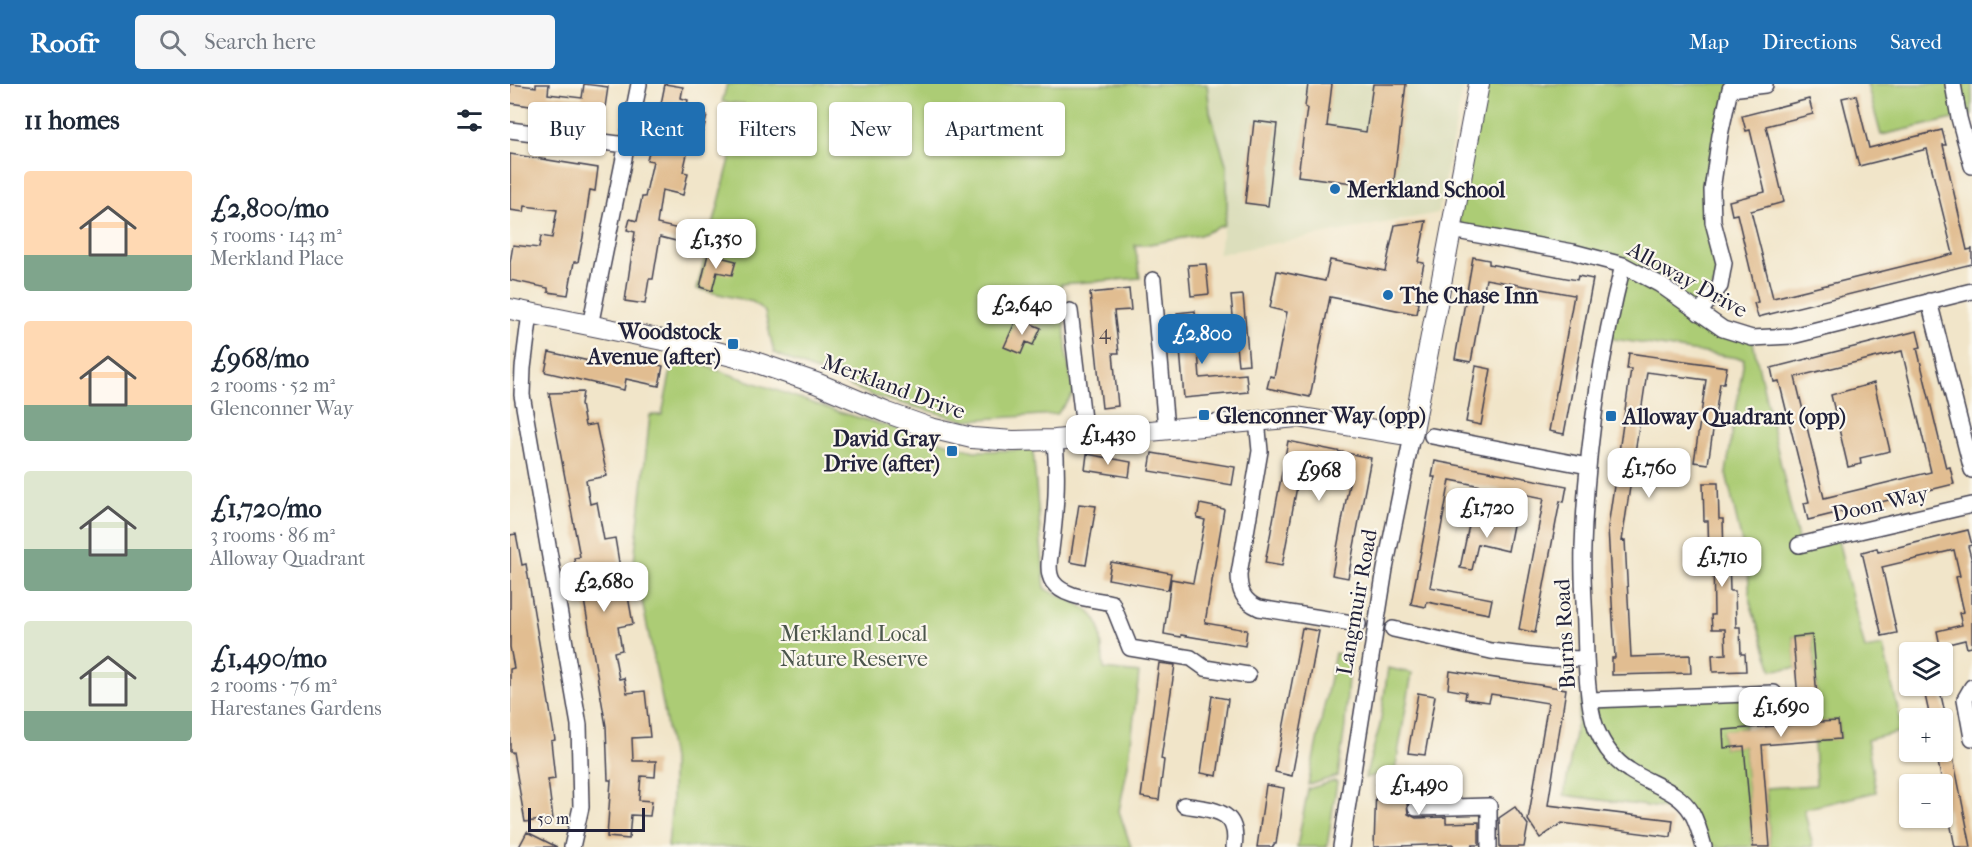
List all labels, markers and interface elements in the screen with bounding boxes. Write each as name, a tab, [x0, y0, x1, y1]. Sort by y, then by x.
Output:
search box	[135, 15, 555, 69]
text: Roofr	[30, 26, 99, 59]
icon: search	[156, 26, 189, 59]
text: Search here	[204, 29, 316, 55]
text: Map	[1689, 30, 1729, 54]
text: Directions	[1762, 30, 1857, 54]
text: Saved	[1890, 30, 1942, 54]
chip: Buy	[528, 102, 606, 156]
chip: Rent	[618, 102, 705, 156]
chip: Filters	[717, 102, 817, 156]
chip: New	[829, 102, 912, 156]
chip: Apartment	[924, 102, 1065, 156]
icon: filters	[453, 104, 486, 137]
text: 11 homes	[24, 105, 120, 136]
place label: Merkland School	[1346, 177, 1506, 203]
marker: Merkland School	[1328, 182, 1342, 196]
text: £2,800/mo	[210, 193, 329, 224]
icon: home	[72, 195, 144, 267]
pin: £1,350	[667, 219, 765, 270]
text: 5 rooms · 143 m²	[210, 224, 342, 247]
text: £1,350	[690, 227, 742, 250]
street label: Alloway Drive	[1622, 236, 1752, 324]
text: Merkland Place	[210, 247, 344, 270]
place label: The Chase Inn	[1399, 283, 1539, 309]
pin: £2,640	[973, 285, 1071, 336]
marker: The Chase Inn	[1381, 288, 1395, 302]
text: £2,640	[991, 293, 1053, 316]
pin: £2,800	[1153, 314, 1251, 365]
place label: Woodstock Avenue (after)	[586, 319, 722, 370]
house number: 4	[1099, 321, 1112, 344]
text: £2,800	[1172, 322, 1232, 345]
marker: Woodstock Avenue (after)	[726, 337, 740, 351]
text: £968/mo	[210, 343, 309, 374]
icon: home	[72, 345, 144, 417]
street label: Merkland Drive	[818, 349, 969, 425]
text: 2 rooms · 52 m²	[210, 374, 335, 397]
text: Glenconner Way	[210, 397, 353, 420]
place label: Glenconner Way (opp)	[1216, 403, 1426, 429]
place label: Alloway Quadrant (opp)	[1621, 404, 1846, 430]
marker: Glenconner Way (opp)	[1197, 408, 1211, 422]
marker: Alloway Quadrant (opp)	[1604, 409, 1618, 423]
pin: £1,430	[1059, 415, 1157, 466]
text: £1,430	[1080, 423, 1136, 446]
place label: David Gray Drive (after)	[824, 426, 941, 477]
marker: David Gray Drive (after)	[945, 444, 959, 458]
pin: £1,760	[1600, 448, 1698, 499]
pin: £968	[1283, 451, 1355, 502]
text: £1,760	[1621, 456, 1677, 479]
text: £968	[1297, 459, 1341, 482]
street label: Doon Way	[1830, 480, 1932, 528]
pin: £1,720	[1438, 488, 1536, 539]
text: £1,720/mo	[210, 493, 322, 524]
icon: home	[72, 495, 144, 567]
text: £1,720	[1460, 496, 1514, 519]
text: 3 rooms · 86 m²	[210, 524, 335, 547]
street label: Langmuir Road	[1331, 526, 1383, 677]
pin: £1,710	[1673, 537, 1771, 588]
text: £1,710	[1696, 545, 1748, 568]
text: Alloway Quadrant	[210, 547, 365, 570]
pin: £2,680	[555, 562, 653, 613]
text: £2,680	[574, 570, 634, 593]
street label: Burns Road	[1549, 577, 1581, 690]
park label: Merkland Local Nature Reserve	[780, 621, 928, 672]
map controls	[1899, 642, 1953, 828]
button: layers	[1899, 642, 1953, 696]
text: £1,490/mo	[210, 643, 327, 674]
icon: home	[72, 645, 144, 717]
text: 2 rooms · 76 m²	[210, 674, 337, 697]
pin: £1,690	[1732, 687, 1830, 738]
text: £1,690	[1753, 695, 1809, 718]
text: Harestanes Gardens	[210, 697, 382, 720]
button: +	[1899, 708, 1953, 762]
pin: £1,490	[1370, 765, 1468, 816]
text: £1,490	[1390, 773, 1448, 796]
button: −	[1899, 774, 1953, 828]
scale bar	[528, 805, 645, 832]
text: 50 m	[537, 809, 569, 828]

